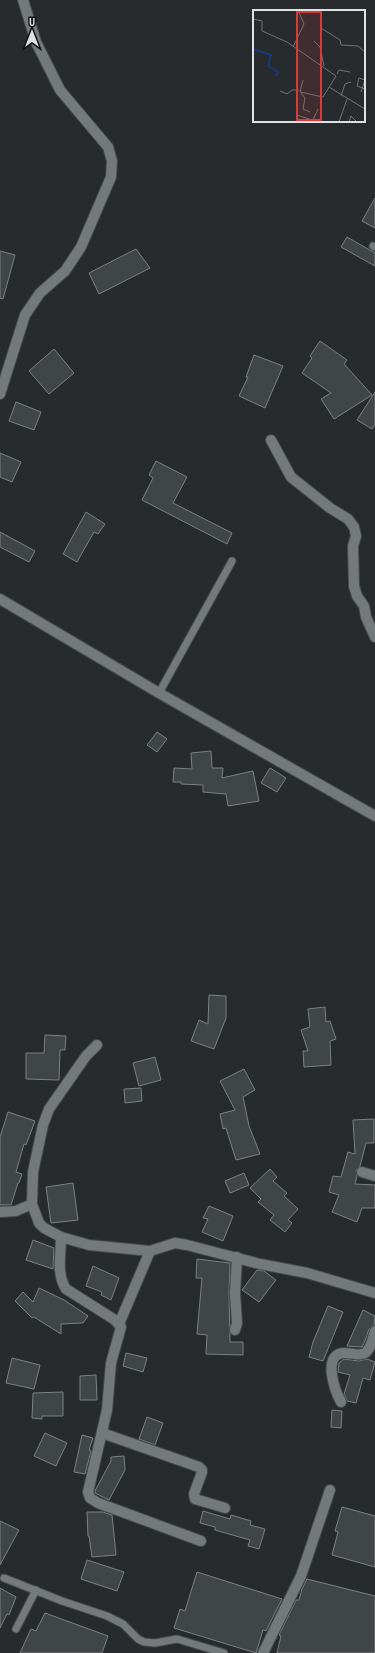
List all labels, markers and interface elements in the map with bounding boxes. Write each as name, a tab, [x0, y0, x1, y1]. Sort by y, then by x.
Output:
inset map	[253, 10, 365, 122]
north arrow	[12, 12, 52, 52]
text: U	[29, 15, 35, 29]

